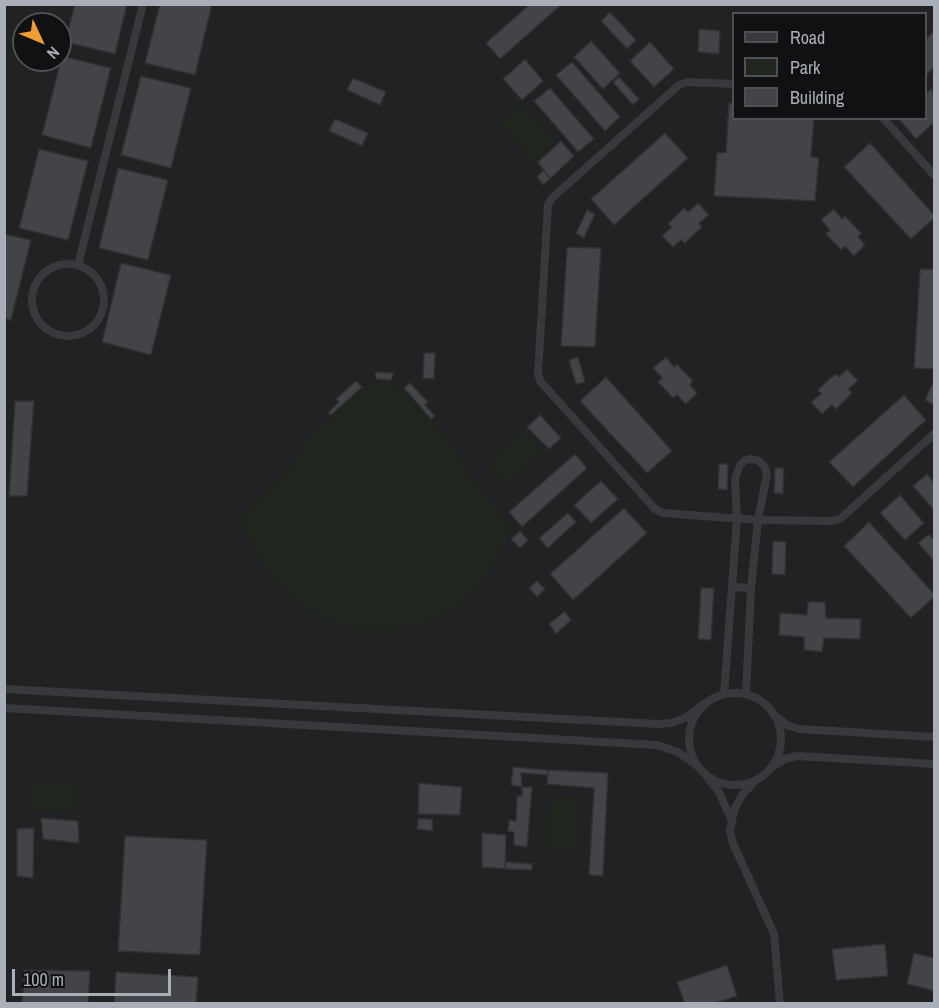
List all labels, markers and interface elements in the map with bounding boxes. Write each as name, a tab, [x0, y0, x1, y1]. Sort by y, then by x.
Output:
north arrow	[12, 12, 72, 72]
legend	[732, 12, 927, 120]
text: Road	[790, 25, 825, 50]
text: N	[42, 42, 65, 64]
text: Park	[790, 55, 820, 80]
text: Building	[790, 85, 844, 110]
scale bar	[15, 957, 174, 995]
text: 100 m	[23, 967, 64, 992]

